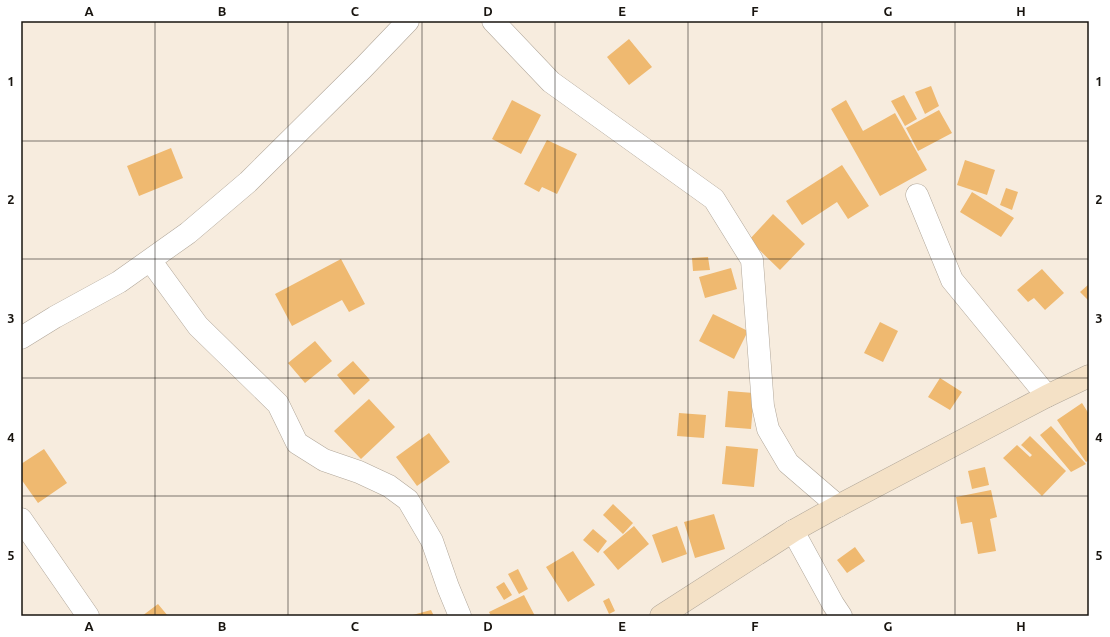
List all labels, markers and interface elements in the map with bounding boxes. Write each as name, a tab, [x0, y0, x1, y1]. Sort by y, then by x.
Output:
text: A	[84, 4, 94, 18]
text: B	[218, 4, 227, 18]
text: C	[351, 4, 360, 18]
text: D	[483, 4, 493, 18]
text: E	[618, 4, 626, 18]
text: F	[751, 4, 759, 18]
text: G	[884, 4, 893, 18]
text: H	[1016, 4, 1026, 18]
text: 1	[7, 74, 15, 88]
text: 1	[1095, 74, 1103, 88]
text: 2	[7, 192, 15, 206]
text: 2	[1095, 192, 1103, 206]
text: 3	[7, 311, 15, 325]
text: 3	[1095, 311, 1103, 325]
text: 4	[7, 430, 15, 444]
text: 4	[1095, 430, 1103, 444]
text: 5	[7, 548, 15, 562]
text: 5	[1095, 548, 1103, 562]
text: A	[84, 619, 94, 633]
text: B	[218, 619, 227, 633]
text: C	[351, 619, 360, 633]
text: D	[483, 619, 493, 633]
text: E	[618, 619, 626, 633]
text: F	[751, 619, 759, 633]
text: G	[884, 619, 893, 633]
text: H	[1016, 619, 1026, 633]

